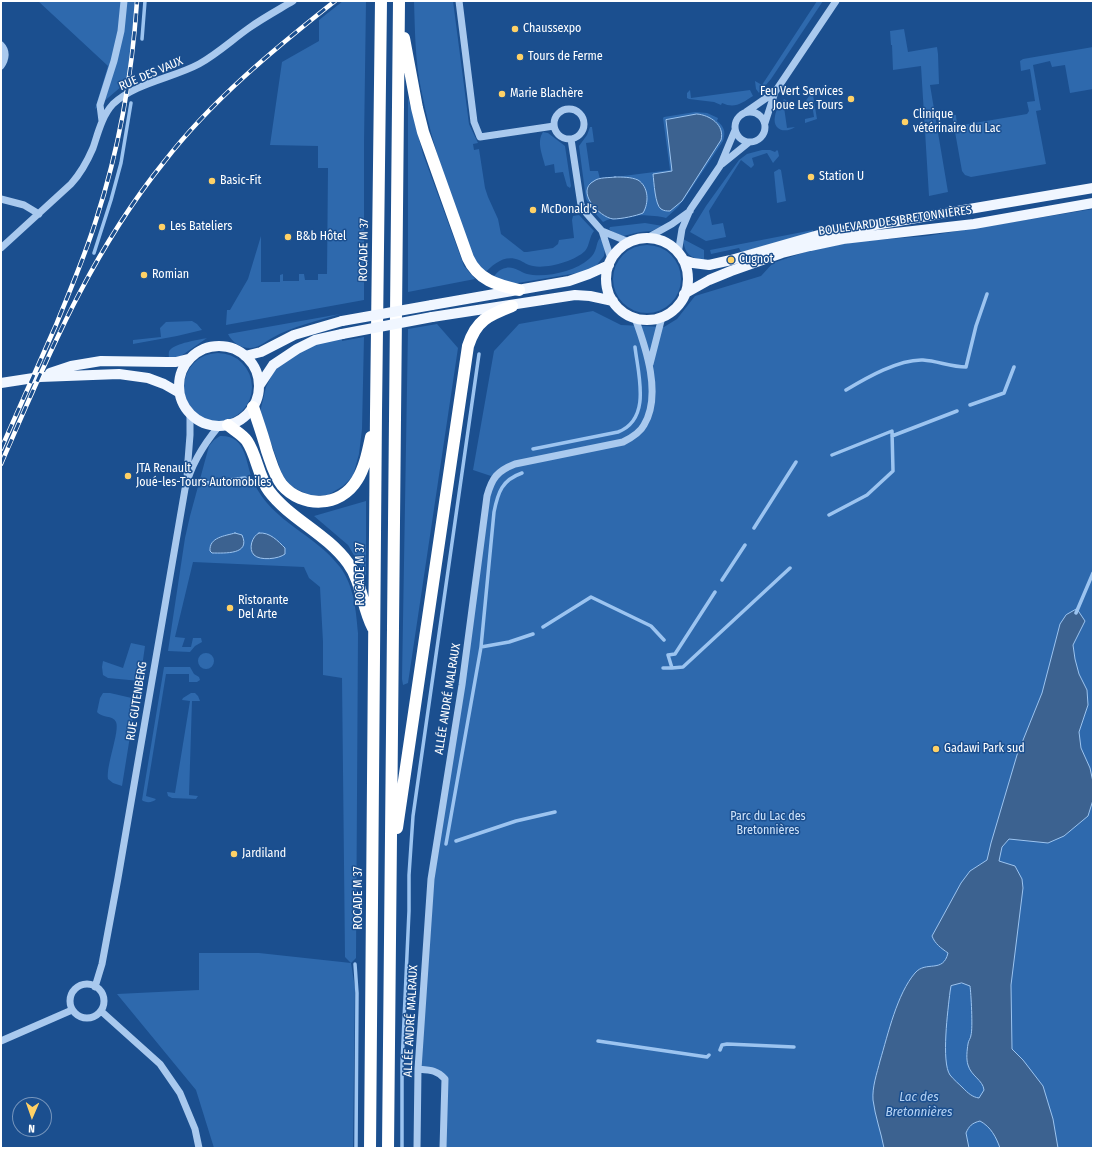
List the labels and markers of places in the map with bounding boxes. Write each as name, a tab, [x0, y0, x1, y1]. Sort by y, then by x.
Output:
place label: Chaussexpo	[523, 22, 581, 36]
marker: Chaussexpo	[510, 24, 520, 34]
place label: Tours de Ferme	[528, 50, 603, 64]
marker: Tours de Ferme	[515, 52, 525, 62]
place label: Feu Vert Services Joue Les Tours	[760, 85, 843, 113]
place label: Marie Blachère	[510, 87, 583, 101]
marker: Marie Blachère	[497, 89, 507, 99]
marker: Feu Vert Services Joue Les Tours	[846, 94, 856, 104]
place label: Clinique vétérinaire du Lac	[913, 108, 1001, 136]
marker: Clinique vétérinaire du Lac	[900, 117, 910, 127]
place label: Station U	[819, 170, 864, 184]
marker: Station U	[806, 172, 816, 182]
place label: Basic-Fit	[220, 174, 261, 188]
marker: Basic-Fit	[207, 176, 217, 186]
place label: McDonald's	[541, 203, 597, 217]
marker: McDonald's	[528, 205, 538, 215]
place label: Les Bateliers	[170, 220, 232, 234]
marker: Les Bateliers	[157, 222, 167, 232]
place label: B&b Hôtel	[296, 230, 346, 244]
marker: B&b Hôtel	[283, 232, 293, 242]
place label: Cugnot	[739, 253, 773, 267]
marker: Cugnot	[726, 255, 736, 265]
place label: Romian	[152, 268, 189, 282]
marker: Romian	[139, 270, 149, 280]
place label: JTA Renault Joué-les-Tours Automobiles	[136, 462, 271, 490]
marker: JTA Renault Joué-les-Tours Automobiles	[123, 471, 133, 481]
place label: Ristorante Del Arte	[238, 594, 288, 622]
marker: Ristorante Del Arte	[225, 603, 235, 613]
place label: Gadawi Park sud	[944, 742, 1025, 756]
marker: Gadawi Park sud	[931, 744, 941, 754]
place label: Jardiland	[242, 847, 286, 861]
marker: Jardiland	[229, 849, 239, 859]

